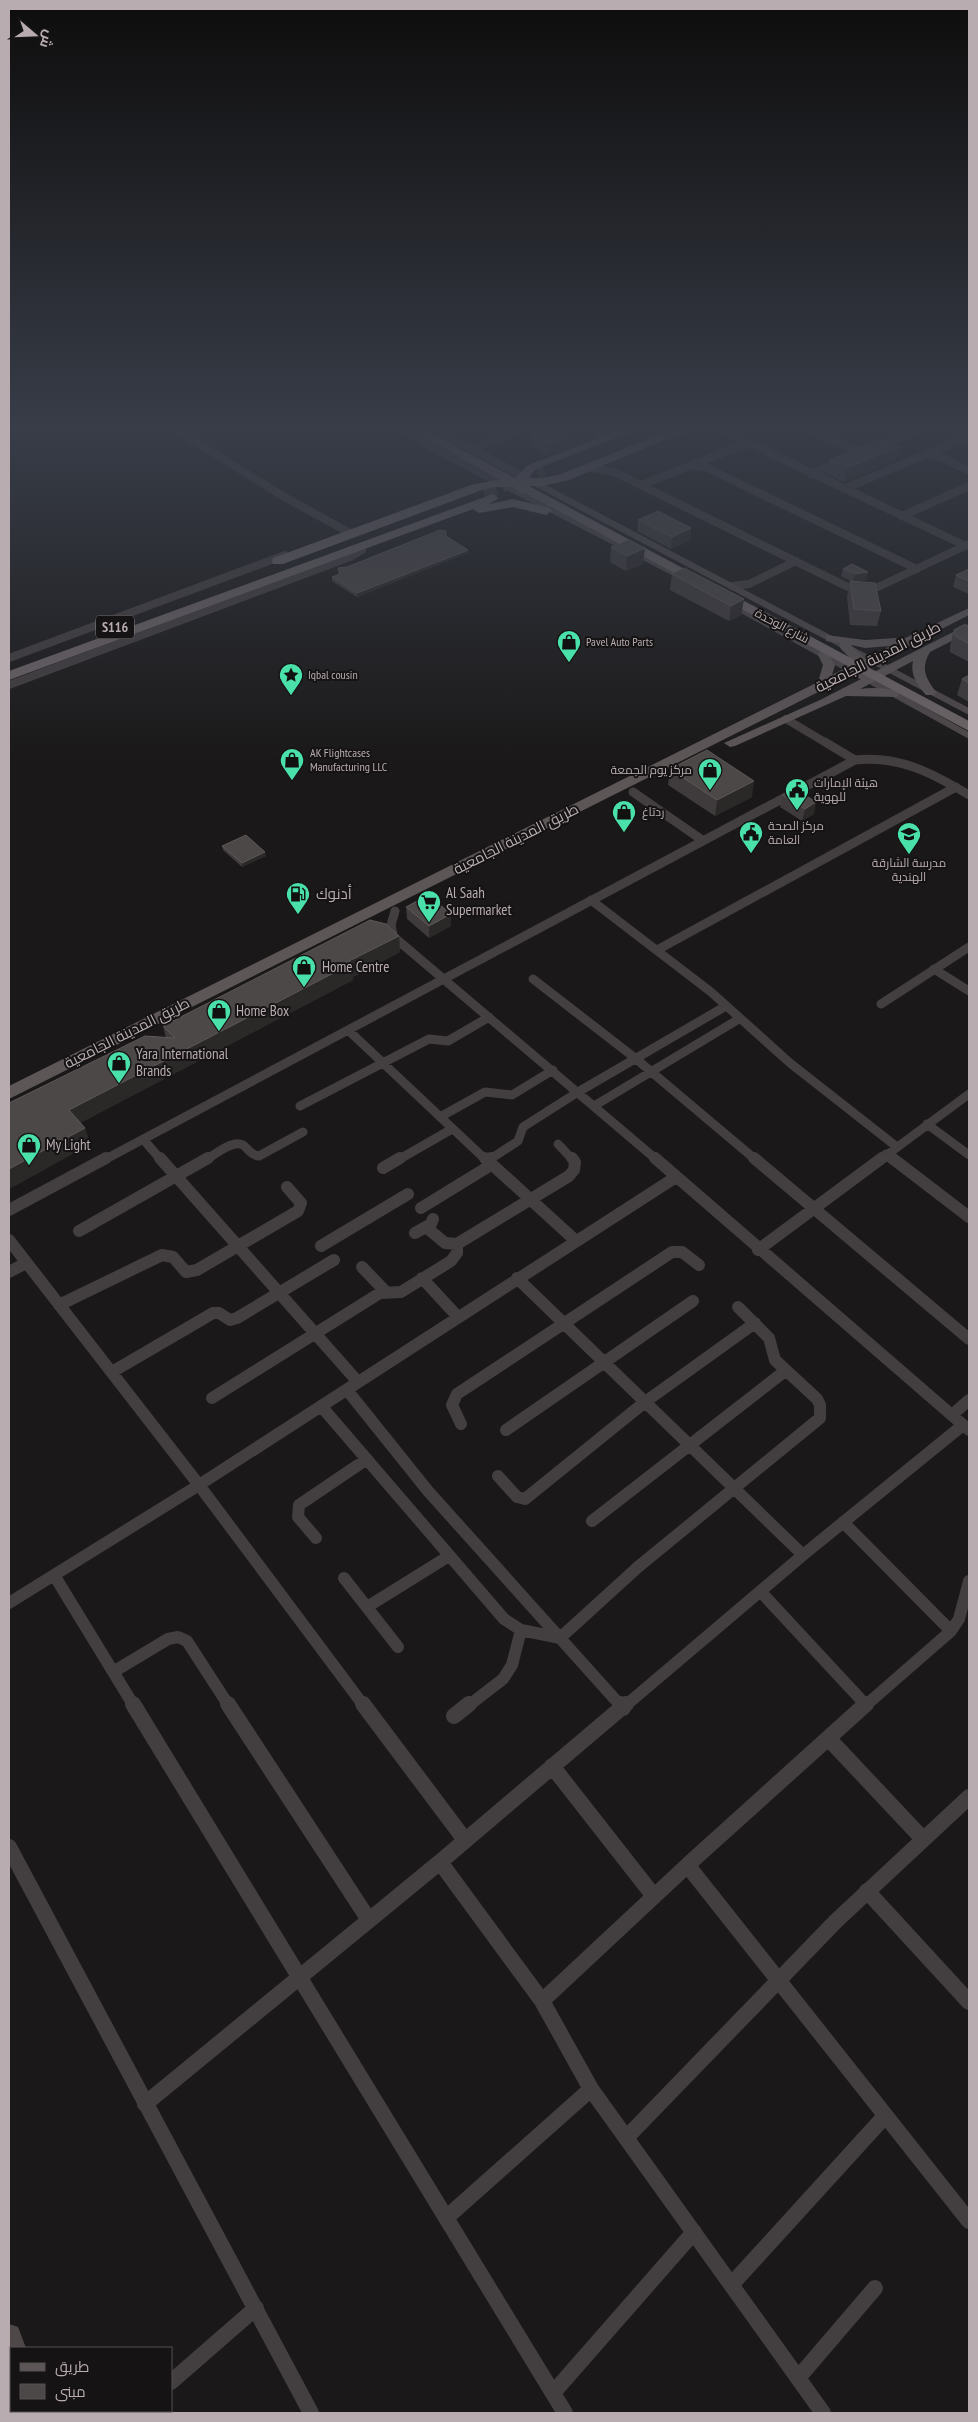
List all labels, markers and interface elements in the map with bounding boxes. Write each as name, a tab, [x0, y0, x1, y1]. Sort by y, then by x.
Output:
north arrow	[10, 10, 60, 60]
text: ش	[36, 28, 59, 51]
street label: شارع الوحدة	[752, 605, 812, 647]
road number: S116	[96, 616, 134, 638]
street label: طريق المدينة الجامعية	[812, 617, 944, 697]
shop icon: Pavel Auto Parts	[556, 629, 582, 663]
place label: Pavel Auto Parts	[586, 634, 653, 649]
place icon: Iqbal cousin	[278, 662, 304, 696]
place label: Iqbal cousin	[308, 667, 358, 682]
place label: AK Flightcases Manufacturing LLC	[310, 745, 388, 774]
shop icon: AK Flightcases Manufacturing LLC	[279, 747, 305, 781]
shop icon: مركز يوم الجمعة	[697, 757, 723, 791]
place label: مركز يوم الجمعة	[610, 762, 692, 778]
place label: هيئة الإمارات للهوية	[814, 775, 878, 804]
public building icon: هيئة الإمارات للهوية	[784, 777, 810, 811]
street label: طريق المدينة الجامعية	[450, 799, 582, 879]
shop icon: ردتاغ	[611, 799, 637, 833]
place label: ردتاغ	[642, 804, 664, 820]
place label: مركز الصحة العامة	[768, 818, 824, 847]
public building icon: مركز الصحة العامة	[738, 820, 764, 854]
school or university icon: مدرسة الشارقة الهندية	[896, 821, 922, 855]
place label: مدرسة الشارقة الهندية	[872, 855, 946, 884]
fuel station icon: أدنوك	[285, 881, 311, 915]
place label: Al Saah Supermarket	[446, 883, 512, 919]
place label: أدنوك	[316, 884, 352, 903]
supermarket icon: Al Saah Supermarket	[416, 889, 442, 923]
shop icon: Home Centre	[291, 954, 317, 988]
place label: Home Centre	[322, 957, 389, 976]
street label: طريق المدينة الجامعية	[61, 993, 193, 1073]
shop icon: Home Box	[206, 998, 232, 1032]
place label: Home Box	[236, 1001, 289, 1020]
place label: Yara International Brands	[136, 1044, 229, 1080]
shop icon: Yara International Brands	[106, 1050, 132, 1084]
shop icon: My Light	[16, 1132, 42, 1166]
place label: My Light	[46, 1135, 91, 1154]
legend	[10, 2347, 172, 2412]
text: طريق	[55, 2357, 89, 2377]
text: مبنى	[55, 2382, 86, 2402]

